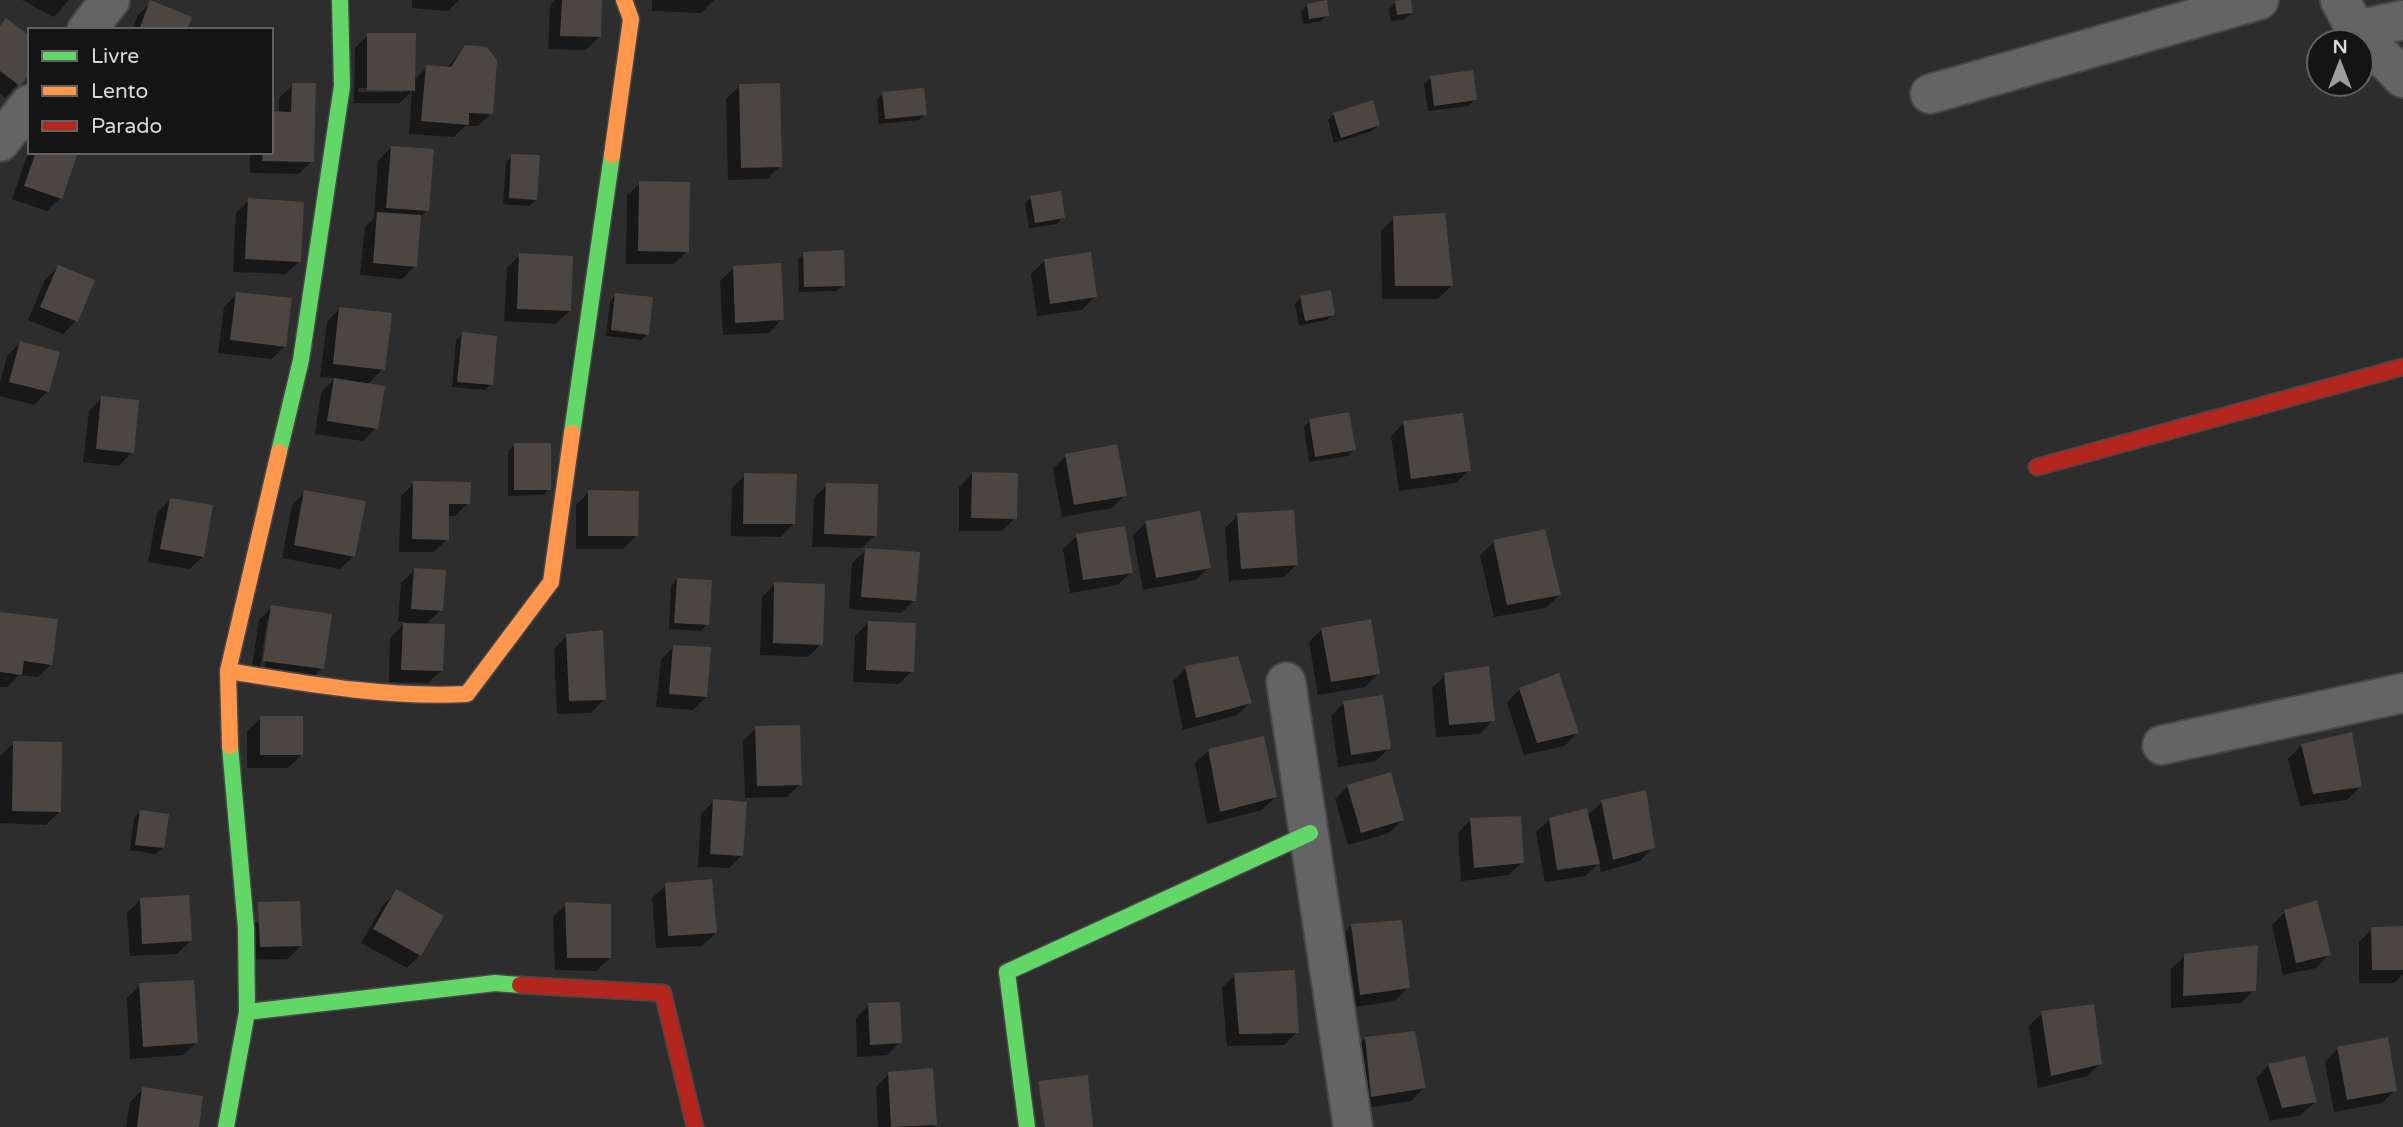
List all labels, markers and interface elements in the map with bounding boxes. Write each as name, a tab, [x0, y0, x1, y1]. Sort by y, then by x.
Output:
legend	[28, 28, 273, 154]
north arrow	[2305, 28, 2375, 98]
text: N	[2332, 36, 2348, 58]
text: Livre	[91, 44, 139, 69]
text: Lento	[91, 79, 148, 104]
text: Parado	[91, 114, 162, 139]

